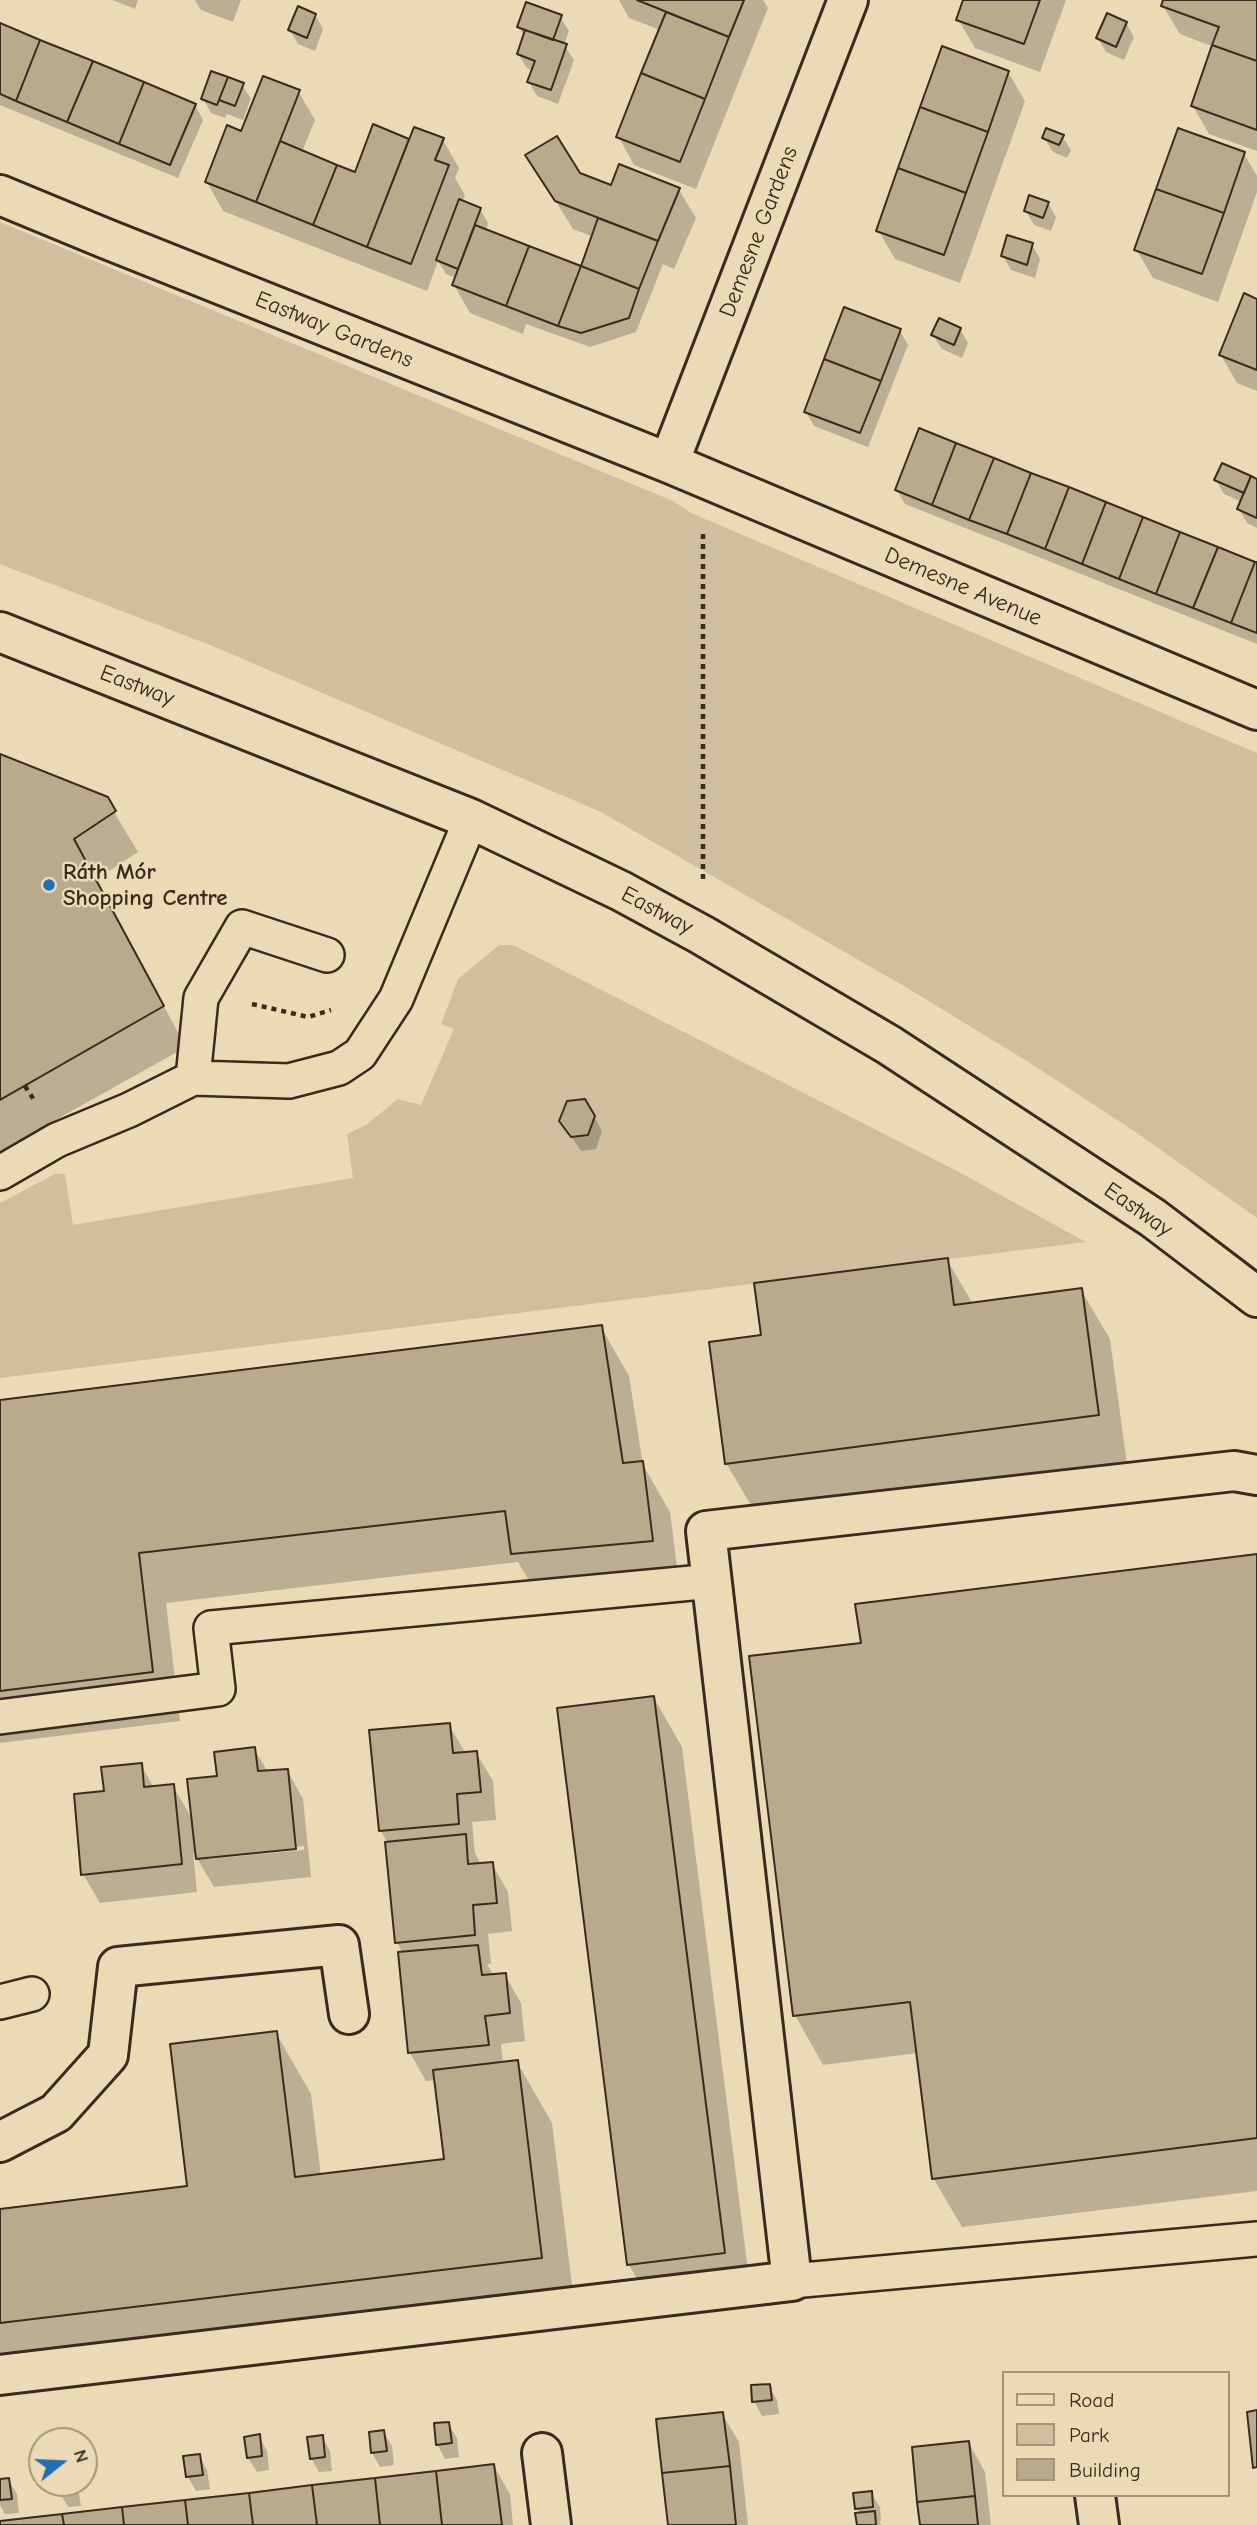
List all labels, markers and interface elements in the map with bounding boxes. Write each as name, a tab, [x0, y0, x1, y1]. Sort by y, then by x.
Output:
street label: Demesne Gardens	[714, 143, 804, 321]
street label: Eastway Gardens	[251, 286, 417, 374]
street label: Demesne Avenue	[880, 541, 1046, 633]
street label: Eastway	[96, 659, 178, 713]
place label: Ráth Mór Shopping Centre	[63, 858, 227, 912]
marker: Ráth Mór Shopping Centre	[41, 877, 57, 893]
street label: Eastway	[616, 881, 698, 941]
street label: Eastway	[1098, 1177, 1178, 1243]
legend	[1002, 2371, 1229, 2497]
text: Road	[1069, 2388, 1114, 2412]
text: Park	[1069, 2423, 1109, 2447]
north arrow	[28, 2427, 98, 2497]
text: N	[69, 2447, 93, 2465]
text: Building	[1069, 2458, 1141, 2482]

